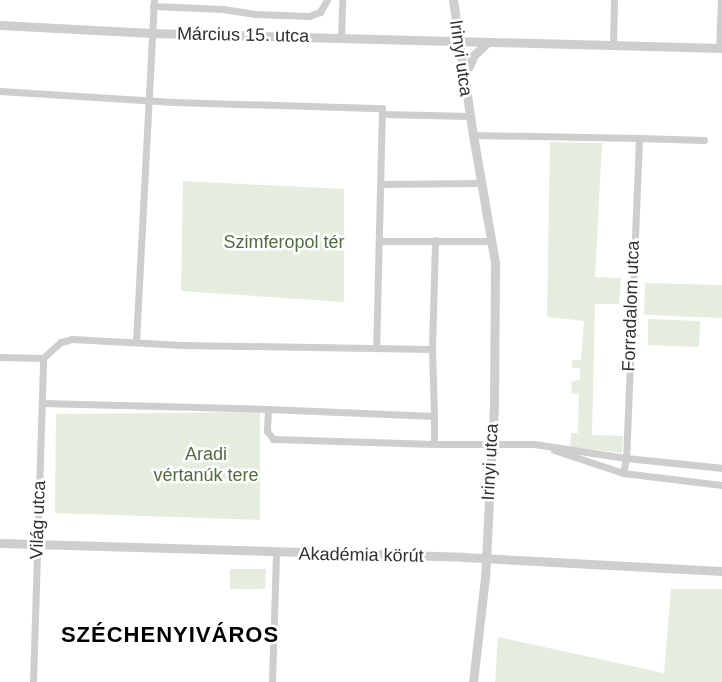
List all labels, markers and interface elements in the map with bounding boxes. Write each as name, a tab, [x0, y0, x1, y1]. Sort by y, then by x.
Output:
street label: Irinyi utca	[445, 18, 477, 98]
street label: Március 15. utca	[177, 23, 309, 47]
park label: Szimferopol tér	[223, 231, 345, 253]
street label: Forradalom utca	[618, 240, 644, 372]
street label: Irinyi utca	[477, 423, 503, 501]
park label: Aradi vértanúk tere	[153, 444, 259, 486]
street label: Világ utca	[26, 480, 50, 560]
street label: Akadémia körút	[298, 543, 424, 567]
district label: SZÉCHENYIVÁROS	[59, 622, 281, 648]

